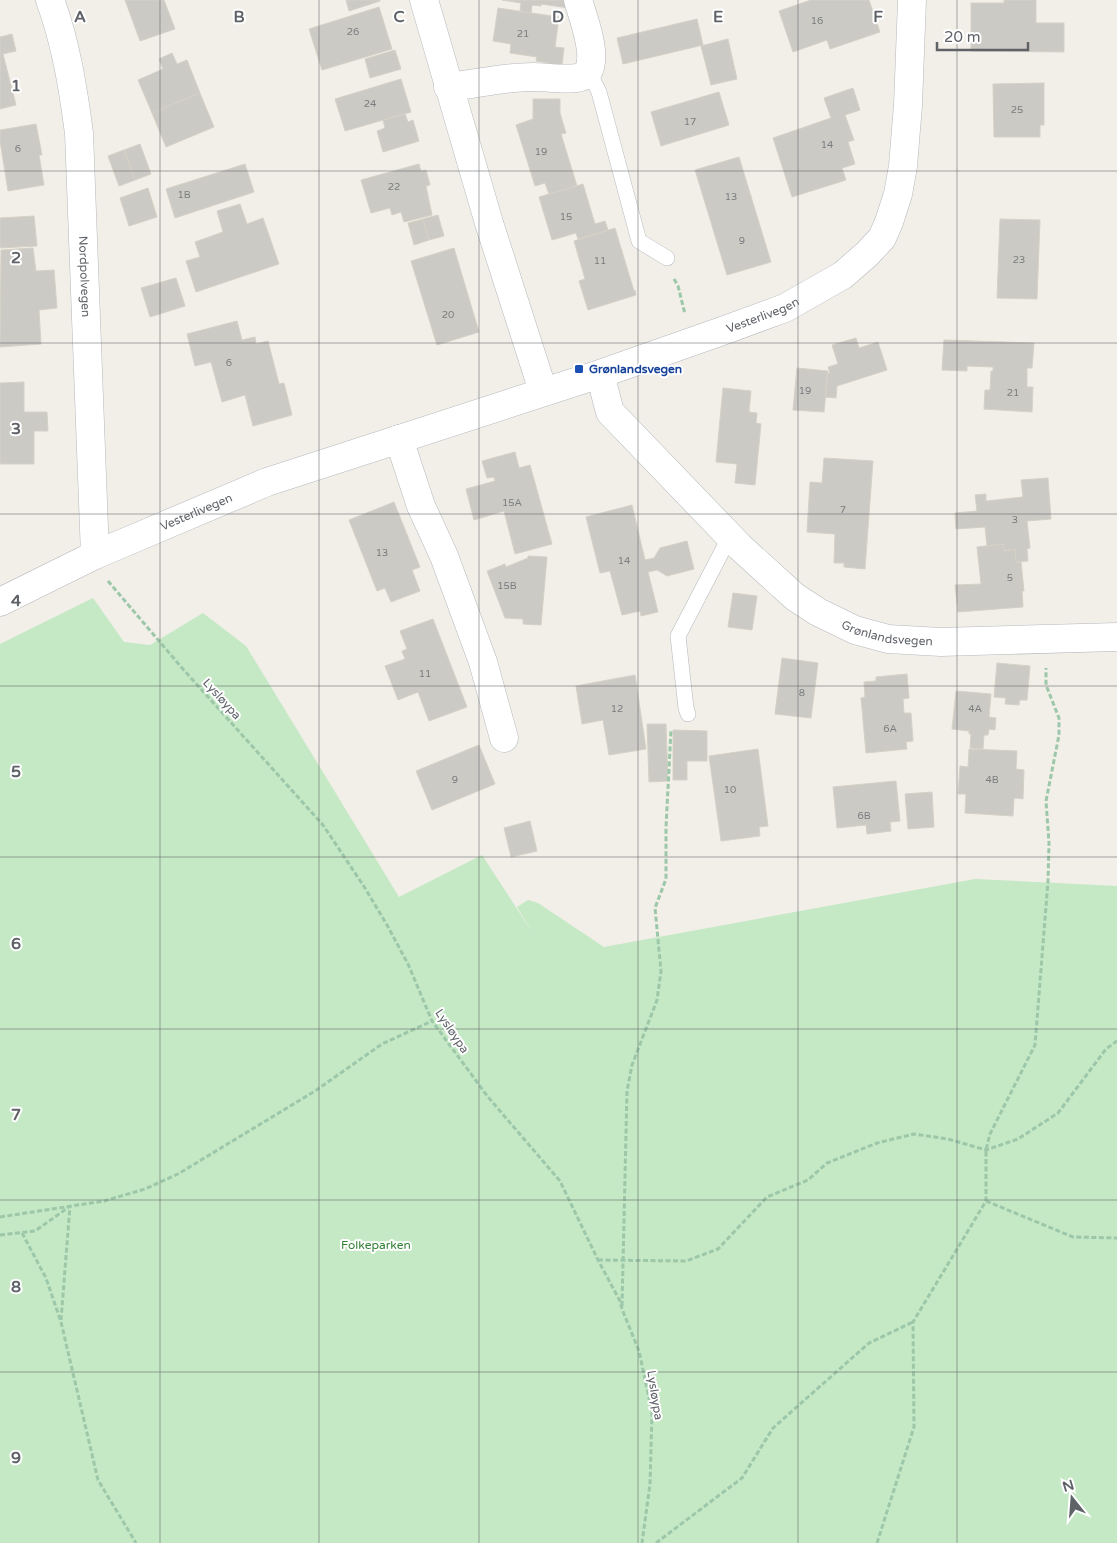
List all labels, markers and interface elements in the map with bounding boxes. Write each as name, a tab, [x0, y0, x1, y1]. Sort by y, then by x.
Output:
text: A	[74, 7, 86, 27]
text: B	[233, 7, 245, 27]
text: C	[393, 7, 405, 27]
text: D	[552, 7, 564, 27]
text: E	[713, 7, 723, 27]
text: F	[873, 7, 883, 27]
house number: 16	[811, 15, 823, 27]
scale bar	[937, 20, 1028, 52]
house number: 26	[347, 26, 359, 38]
house number: 21	[517, 28, 529, 40]
text: 20 m	[944, 28, 981, 46]
text: 1	[11, 76, 21, 96]
house number: 24	[364, 98, 376, 110]
house number: 25	[1011, 104, 1023, 116]
house number: 17	[684, 116, 696, 128]
house number: 14	[821, 139, 833, 151]
house number: 6	[15, 143, 21, 155]
house number: 19	[535, 146, 547, 158]
house number: 22	[388, 181, 400, 193]
house number: 1B	[177, 189, 191, 201]
house number: 13	[725, 191, 737, 203]
house number: 15	[560, 211, 572, 223]
house number: 9	[739, 235, 745, 247]
street label: Nordpolvegen	[76, 236, 93, 317]
text: 2	[11, 248, 21, 268]
house number: 23	[1013, 254, 1025, 266]
house number: 11	[594, 255, 606, 267]
street label: Vesterlivegen	[725, 294, 802, 336]
house number: 20	[442, 309, 454, 321]
house number: 6	[226, 357, 232, 369]
place label: Grønlandsvegen	[589, 362, 682, 377]
marker: Grønlandsvegen	[573, 363, 585, 375]
house number: 19	[799, 385, 811, 397]
house number: 21	[1007, 387, 1019, 399]
text: 3	[11, 419, 21, 439]
street label: Vesterlivegen	[158, 491, 234, 533]
house number: 15A	[502, 497, 522, 509]
house number: 7	[840, 504, 846, 516]
house number: 3	[1012, 514, 1018, 526]
house number: 13	[376, 547, 388, 559]
house number: 14	[618, 555, 630, 567]
house number: 5	[1007, 572, 1013, 584]
house number: 15B	[497, 580, 517, 592]
text: 4	[11, 591, 21, 611]
street label: Grønlandsvegen	[839, 617, 933, 649]
house number: 11	[419, 668, 431, 680]
street label: Lysløypa	[200, 676, 244, 722]
house number: 8	[799, 687, 805, 699]
house number: 12	[611, 703, 623, 715]
house number: 4A	[968, 703, 982, 715]
house number: 6A	[883, 723, 897, 735]
text: 5	[11, 762, 21, 782]
house number: 9	[452, 774, 458, 786]
house number: 4B	[985, 774, 999, 786]
house number: 10	[724, 784, 736, 796]
house number: 6B	[857, 810, 871, 822]
text: 6	[11, 934, 21, 954]
street label: Lysløypa	[432, 1006, 472, 1056]
text: 7	[11, 1105, 21, 1125]
park label: Folkeparken	[341, 1238, 411, 1252]
text: 8	[11, 1277, 21, 1297]
street label: Lysløypa	[644, 1369, 666, 1421]
text: 9	[11, 1448, 21, 1468]
north arrow	[1047, 1473, 1097, 1523]
text: N	[1060, 1476, 1076, 1496]

